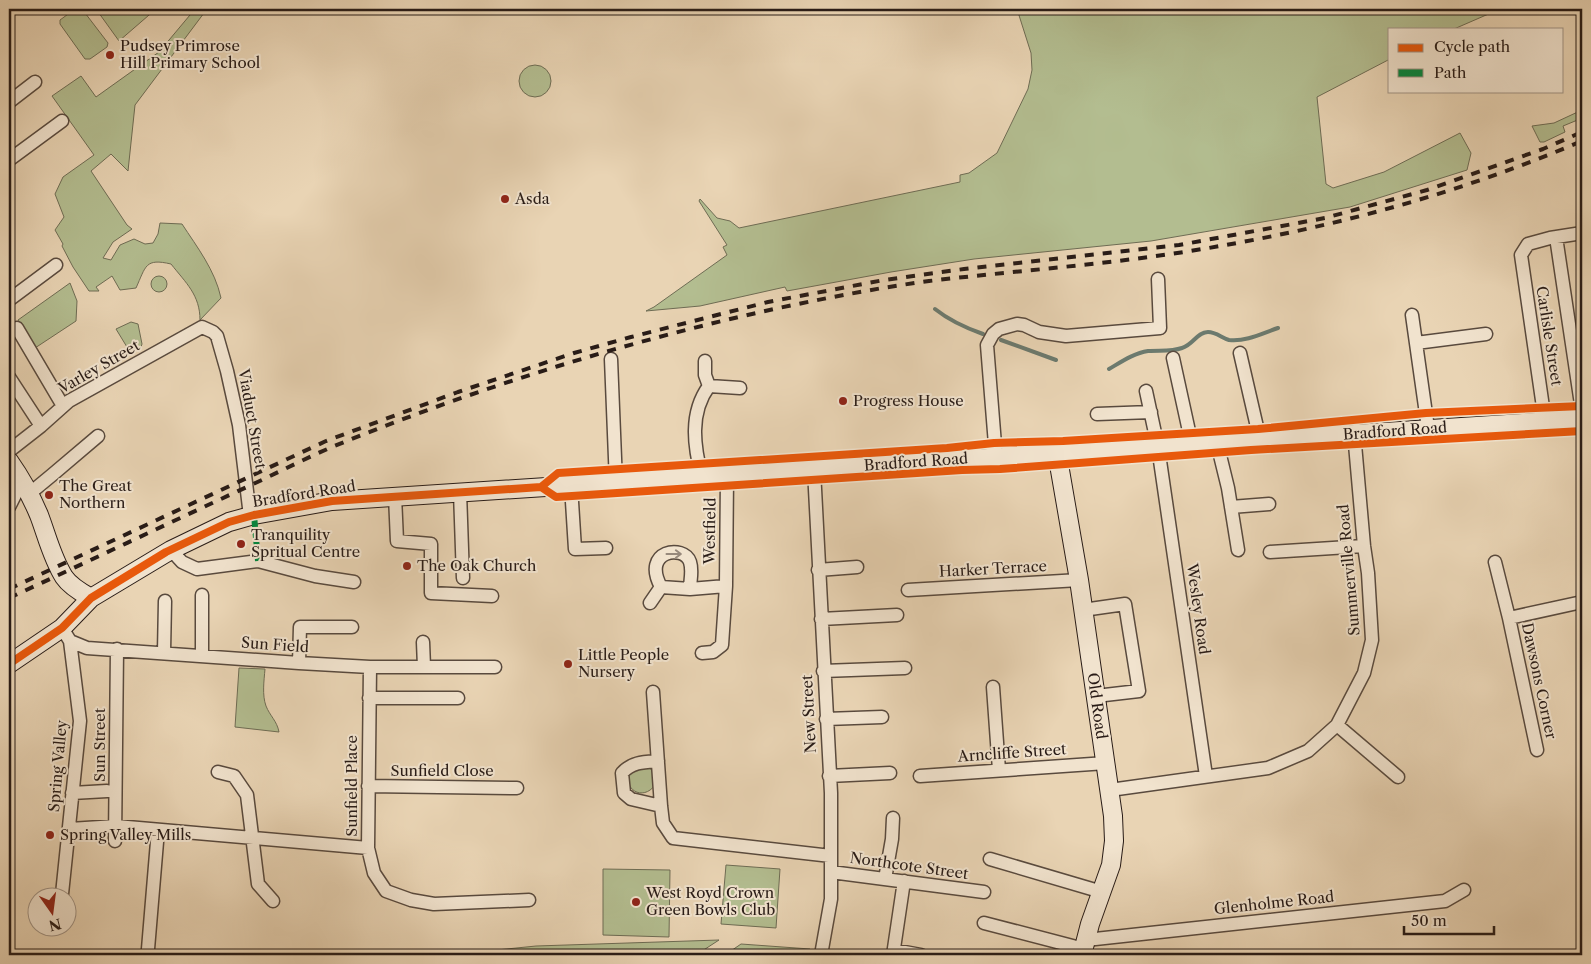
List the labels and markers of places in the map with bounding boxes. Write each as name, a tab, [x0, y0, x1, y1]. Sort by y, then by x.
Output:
place label: Pudsey Primrose Hill Primary School	[120, 36, 261, 72]
marker: Pudsey Primrose Hill Primary School	[104, 49, 116, 61]
place label: Asda	[514, 189, 550, 208]
marker: Asda	[499, 193, 511, 205]
place label: Progress House	[853, 391, 964, 410]
marker: Progress House	[837, 395, 849, 407]
place label: The Great Northern	[59, 476, 133, 512]
marker: The Great Northern	[43, 489, 55, 501]
place label: Tranquility Spritual Centre	[251, 525, 360, 561]
marker: Tranquility Spritual Centre	[235, 538, 247, 550]
place label: The Oak Church	[417, 556, 537, 575]
marker: The Oak Church	[401, 560, 413, 572]
place label: Little People Nursery	[578, 645, 669, 681]
marker: Little People Nursery	[562, 658, 574, 670]
place label: Spring Valley Mills	[60, 825, 191, 844]
marker: Spring Valley Mills	[44, 829, 56, 841]
place label: West Royd Crown Green Bowls Club	[645, 883, 775, 919]
marker: West Royd Crown Green Bowls Club	[630, 896, 642, 908]

